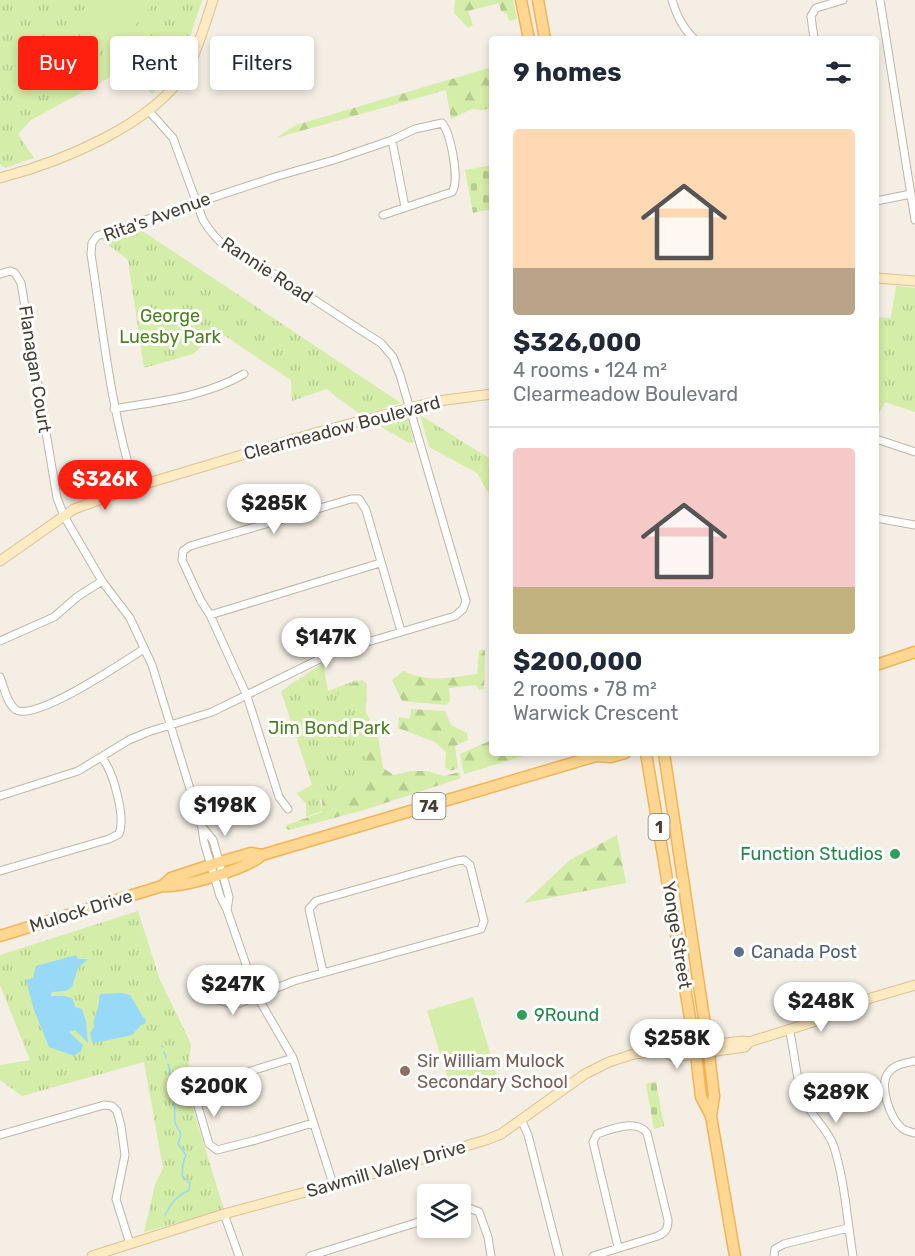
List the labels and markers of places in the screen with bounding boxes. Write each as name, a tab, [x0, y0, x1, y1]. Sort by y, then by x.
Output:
pin: $326K	[63, 460, 147, 511]
pin: $285K	[232, 484, 316, 535]
pin: $147K	[284, 618, 368, 669]
pin: $198K	[183, 786, 267, 837]
place label: Function Studios	[740, 843, 883, 865]
marker: Function Studios	[888, 847, 902, 861]
place label: Canada Post	[751, 941, 857, 963]
marker: Canada Post	[732, 945, 746, 959]
pin: $247K	[191, 965, 275, 1016]
pin: $248K	[779, 982, 863, 1033]
place label: 9Round	[534, 1004, 599, 1026]
marker: 9Round	[515, 1008, 529, 1022]
pin: $258K	[635, 1019, 719, 1070]
place label: Sir William Mulock Secondary School	[417, 1050, 568, 1093]
marker: Sir William Mulock Secondary School	[398, 1064, 412, 1078]
pin: $200K	[172, 1067, 256, 1118]
pin: $289K	[794, 1073, 878, 1124]

